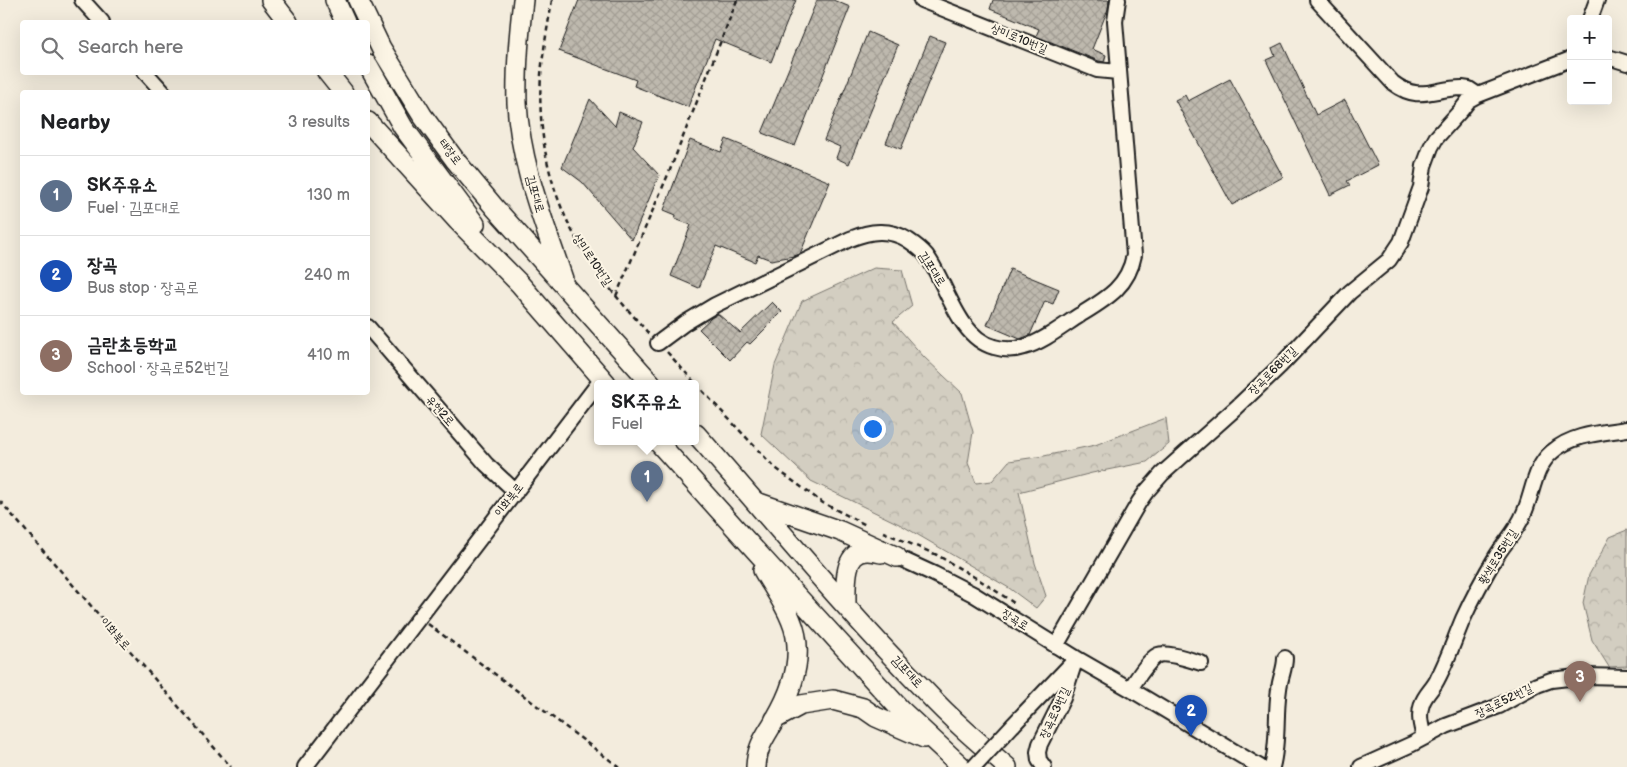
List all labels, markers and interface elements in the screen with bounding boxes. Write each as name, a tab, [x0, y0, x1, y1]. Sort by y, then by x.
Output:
map controls	[1567, 15, 1612, 105]
button: +	[1567, 15, 1612, 60]
search box	[20, 20, 370, 75]
street label: 상미로10번길	[988, 21, 1050, 57]
icon: search	[38, 34, 66, 62]
text: Search here	[78, 36, 183, 59]
button: −	[1567, 60, 1612, 105]
text: Nearby	[40, 110, 110, 135]
text: 3 results	[288, 113, 350, 132]
street label: 태장로	[435, 136, 465, 168]
street label: 김포대로	[522, 173, 548, 215]
text: SK주유소	[87, 174, 157, 197]
text: 1	[53, 186, 59, 205]
text: 130 m	[307, 186, 350, 205]
text: Fuel · 김포대로	[87, 199, 180, 218]
street label: 상미로10번길	[569, 231, 615, 289]
street label: 김포대로	[915, 249, 949, 289]
text: 장곡	[87, 254, 118, 277]
text: 2	[51, 266, 61, 285]
text: 240 m	[304, 266, 350, 285]
text: Bus stop · 장곡로	[87, 279, 199, 298]
text: 금란초등학교	[87, 334, 179, 357]
street label: 장곡로68번길	[1246, 343, 1301, 398]
text: 3	[51, 346, 61, 365]
text: 410 m	[307, 346, 350, 365]
text: School · 장곡로52번길	[87, 359, 229, 378]
popup	[594, 380, 699, 445]
text: SK주유소	[611, 391, 682, 414]
street label: 유현2로	[423, 392, 457, 430]
text: Fuel	[611, 415, 643, 434]
your location	[860, 416, 886, 442]
pin: 1	[631, 461, 663, 502]
street label: 이화북로	[491, 480, 527, 520]
street label: 황색로35번길	[1475, 526, 1521, 587]
street label: 장곡로	[999, 606, 1031, 634]
street label: 이화북로	[97, 615, 133, 653]
street label: 김포대로	[888, 653, 926, 691]
pin: 3	[1564, 661, 1596, 702]
street label: 장곡로52번길	[1473, 680, 1536, 721]
street label: 장곡로3번길	[1036, 684, 1074, 741]
pin: 2	[1175, 695, 1207, 736]

